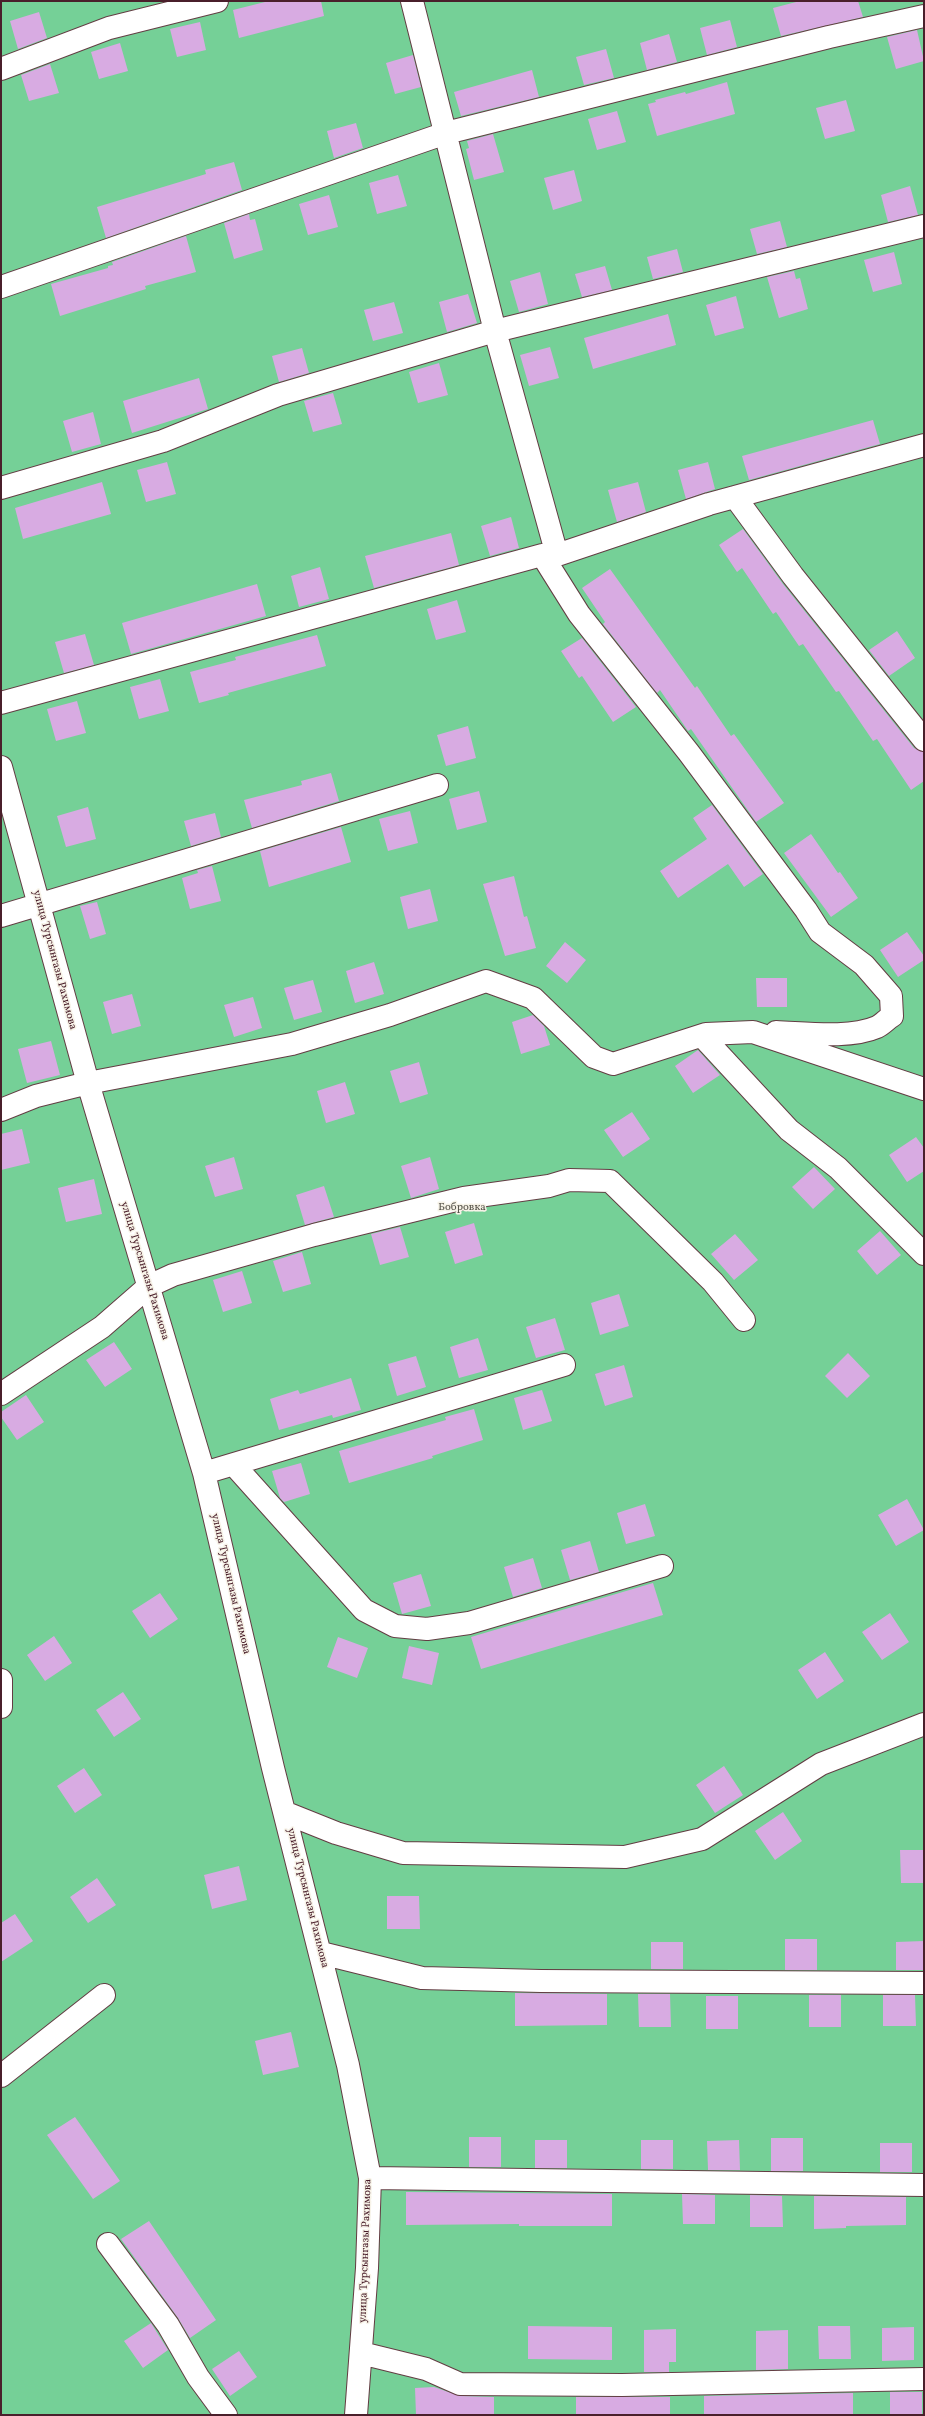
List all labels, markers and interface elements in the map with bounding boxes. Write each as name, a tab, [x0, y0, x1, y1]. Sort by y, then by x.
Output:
street label: улица Турсынгазы Рахимова	[29, 889, 79, 1031]
street label: улица Турсынгазы Рахимова	[117, 1200, 171, 1342]
park label: Бобровка	[438, 1201, 486, 1215]
street label: улица Турсынгазы Рахимова	[207, 1512, 253, 1656]
street label: улица Турсынгазы Рахимова	[283, 1827, 331, 1969]
street label: улица Турсынгазы Рахимова	[357, 2179, 375, 2323]

